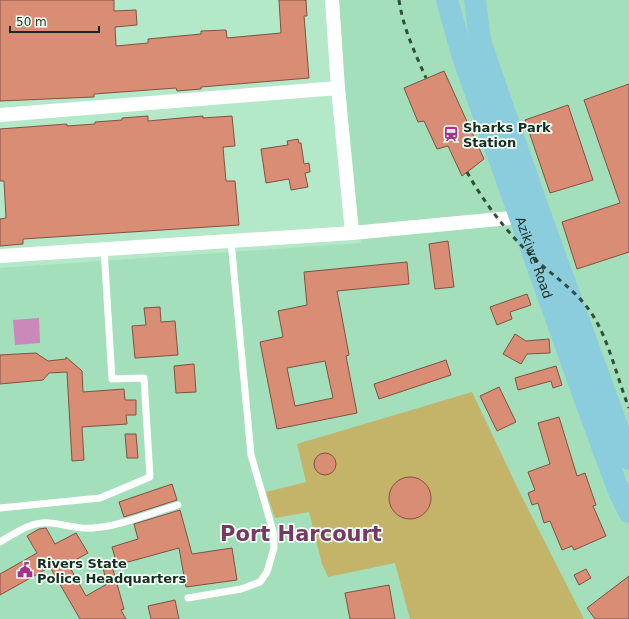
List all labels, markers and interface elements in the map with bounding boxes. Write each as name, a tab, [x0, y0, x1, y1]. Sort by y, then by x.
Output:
scale bar	[10, 8, 99, 34]
text: 50 m	[16, 15, 47, 29]
place label: Sharks Park Station	[463, 120, 551, 150]
station icon: Sharks Park Station	[442, 125, 460, 143]
street label: Azikiwe Road	[512, 215, 555, 301]
district label: Port Harcourt	[220, 522, 382, 546]
place label: Rivers State Police Headquarters	[37, 556, 186, 586]
public building icon: Rivers State Police Headquarters	[16, 561, 34, 579]

